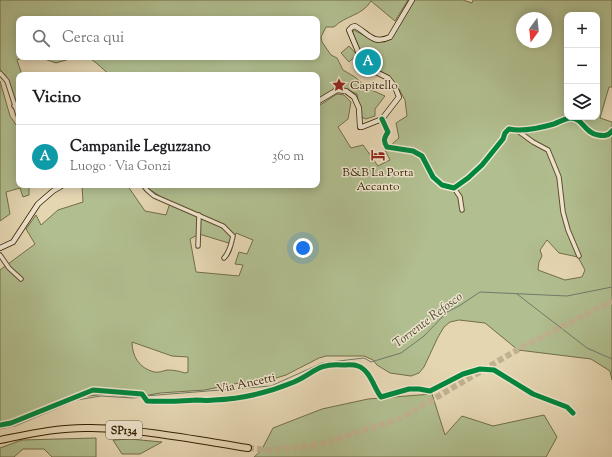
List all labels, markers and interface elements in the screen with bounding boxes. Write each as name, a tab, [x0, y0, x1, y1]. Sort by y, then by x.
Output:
north arrow	[516, 12, 552, 48]
map controls	[564, 12, 600, 120]
button: +	[564, 12, 600, 48]
search box	[16, 16, 320, 60]
icon: search	[30, 27, 52, 49]
text: Cerca qui	[62, 28, 124, 49]
pin: A	[355, 47, 381, 77]
button: −	[564, 48, 600, 84]
place icon: Capitello	[331, 77, 347, 93]
place label: Capitello	[350, 77, 398, 95]
button: layers	[564, 84, 600, 120]
text: Vicino	[32, 86, 81, 110]
text: Campanile Leguzzano	[70, 137, 211, 158]
hotel icon: B&B La Porta Accanto	[370, 147, 386, 163]
text: A	[40, 148, 50, 166]
text: 360 m	[272, 148, 304, 166]
text: Luogo · Via Gonzi	[70, 158, 171, 176]
place label: B&B La Porta Accanto	[342, 164, 414, 196]
your location	[293, 238, 313, 258]
water label: Torrente Refosco	[390, 288, 467, 353]
street label: Via Ancetti	[215, 369, 278, 399]
road number: SP134	[106, 421, 142, 439]

